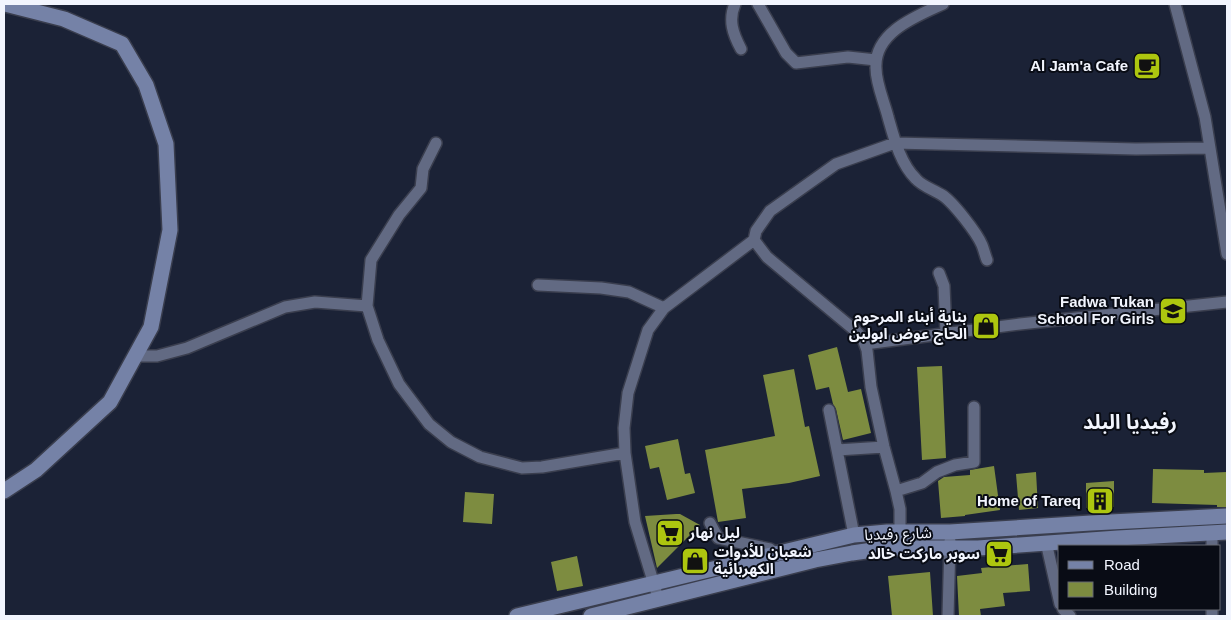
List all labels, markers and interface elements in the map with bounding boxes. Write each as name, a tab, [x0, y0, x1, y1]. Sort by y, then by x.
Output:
cafe icon: Al Jam'a Cafe	[1132, 51, 1162, 81]
place label: Al Jam'a Cafe	[1030, 57, 1128, 74]
place label: Fadwa Tukan School For Girls	[1037, 293, 1154, 327]
school or university icon: Fadwa Tukan School For Girls	[1158, 296, 1188, 326]
place label: بناية أبناء المرحوم الحاج عوض ابولبن	[849, 307, 967, 345]
shop icon: بناية أبناء المرحوم الحاج عوض ابولبن	[971, 311, 1001, 341]
district label: رفيديا البلد	[1083, 411, 1177, 434]
building icon: Home of Tareq	[1085, 486, 1115, 516]
place label: Home of Tareq	[977, 492, 1081, 509]
supermarket icon: ليل نهار	[655, 518, 685, 548]
place label: ليل نهار	[688, 524, 740, 542]
street label: شارع رفيديا	[864, 524, 932, 547]
supermarket icon: سوبر مارکت خالد	[984, 539, 1014, 569]
place label: شعبان للأدوات الكهربائية	[714, 543, 812, 578]
place label: سوبر مارکت خالد	[868, 545, 980, 563]
legend	[1058, 545, 1221, 610]
shop icon: شعبان للأدوات الكهربائية	[680, 546, 710, 576]
text: Road	[1104, 556, 1140, 573]
text: Building	[1104, 581, 1157, 598]

